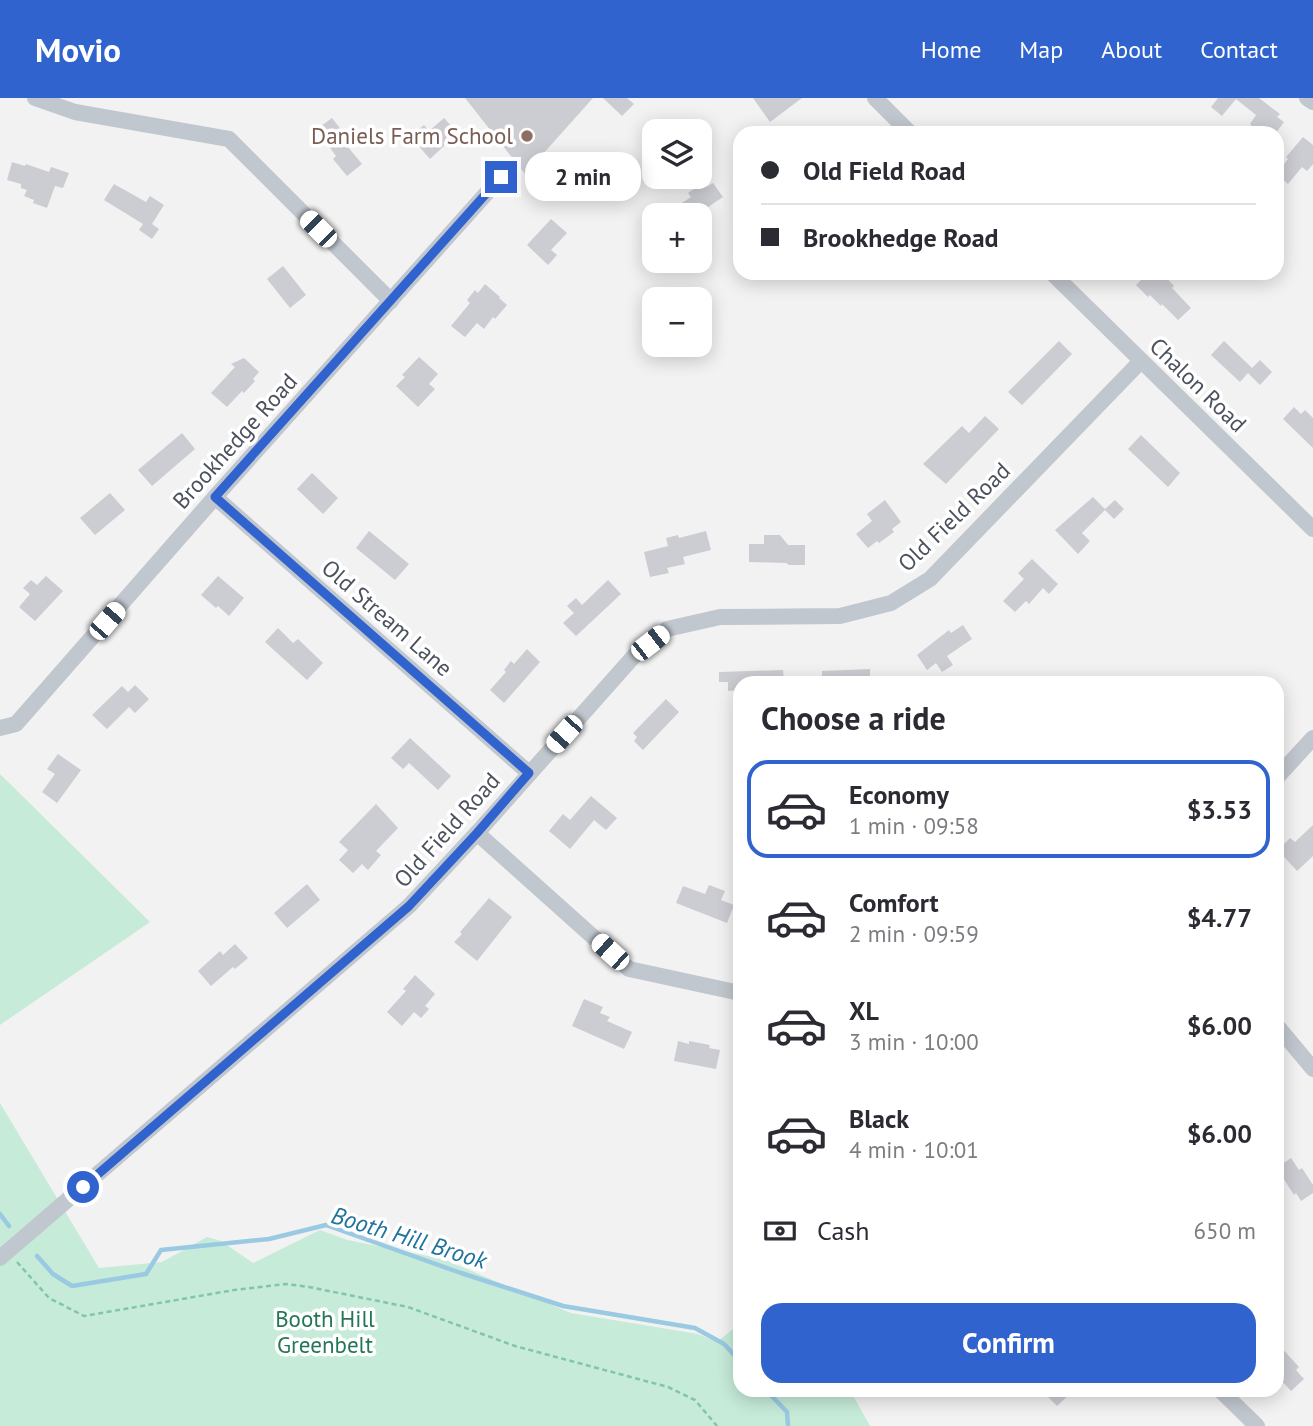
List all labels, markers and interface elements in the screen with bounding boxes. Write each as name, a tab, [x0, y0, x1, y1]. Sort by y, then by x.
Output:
text: Movio	[35, 28, 121, 71]
text: Home	[921, 34, 981, 65]
text: Map	[1019, 34, 1063, 65]
text: About	[1101, 34, 1162, 65]
text: Contact	[1200, 34, 1278, 65]
map controls	[642, 119, 712, 357]
button: layers	[642, 119, 712, 189]
place label: Daniels Farm School	[311, 121, 513, 150]
marker: Daniels Farm School	[519, 128, 535, 144]
callout: 2 min	[526, 153, 641, 202]
text: Old Field Road	[803, 154, 966, 187]
route end	[485, 161, 517, 193]
text: 2 min	[555, 162, 611, 191]
button: +	[642, 203, 712, 273]
car	[296, 207, 341, 251]
text: Brookhedge Road	[803, 221, 999, 254]
button: −	[642, 287, 712, 357]
street label: Chalon Road	[1144, 331, 1253, 438]
street label: Brookhedge Road	[166, 367, 303, 514]
street label: Old Field Road	[892, 456, 1016, 577]
street label: Old Stream Lane	[316, 553, 459, 682]
car	[86, 598, 129, 644]
car	[627, 622, 674, 664]
text: Choose a ride	[761, 697, 946, 739]
car	[543, 711, 586, 757]
street label: Old Field Road	[387, 766, 506, 893]
icon: car	[765, 778, 828, 841]
text: Economy	[849, 778, 949, 811]
text: $3.53	[1187, 793, 1252, 826]
text: 1 min · 09:58	[849, 811, 979, 840]
icon: car	[765, 886, 828, 949]
text: Comfort	[849, 886, 939, 919]
text: $4.77	[1187, 901, 1252, 934]
text: 2 min · 09:59	[849, 919, 979, 948]
car	[588, 930, 633, 974]
icon: car	[765, 994, 828, 1057]
text: XL	[849, 994, 879, 1027]
text: $6.00	[1187, 1009, 1252, 1042]
text: 3 min · 10:00	[849, 1027, 979, 1056]
icon: car	[765, 1102, 828, 1165]
text: Black	[849, 1102, 909, 1135]
text: $6.00	[1187, 1117, 1252, 1150]
text: 4 min · 10:01	[849, 1135, 979, 1164]
route start	[67, 1171, 99, 1203]
water label: Booth Hill Brook	[328, 1199, 492, 1276]
icon: cash	[761, 1212, 799, 1250]
text: Cash	[817, 1214, 869, 1247]
text: 650 m	[1194, 1216, 1256, 1245]
button: Confirm	[761, 1303, 1256, 1383]
park label: Booth Hill Greenbelt	[275, 1304, 375, 1359]

